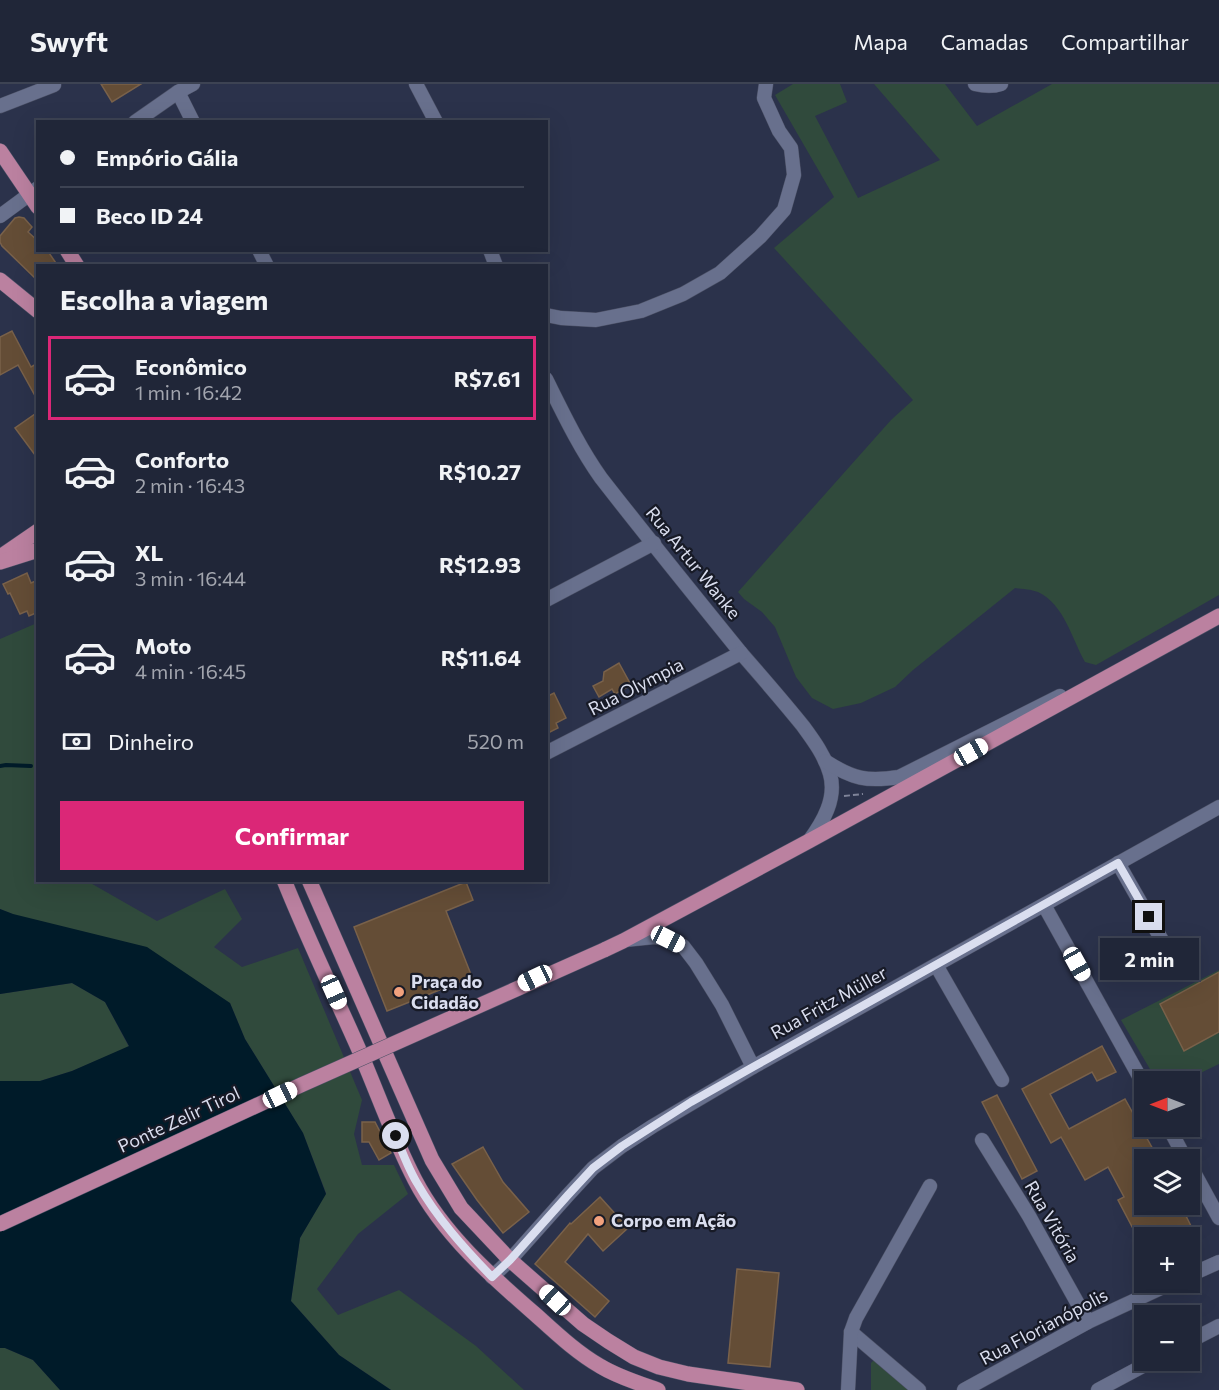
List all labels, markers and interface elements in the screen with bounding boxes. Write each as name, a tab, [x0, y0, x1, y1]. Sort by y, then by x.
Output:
text: Swyft	[30, 24, 108, 58]
text: Mapa	[854, 29, 908, 54]
text: Camadas	[941, 29, 1028, 54]
text: Compartilhar	[1061, 29, 1189, 54]
text: Empório Gália	[96, 144, 238, 171]
text: Beco ID 24	[96, 202, 203, 229]
text: Escolha a viagem	[60, 283, 268, 316]
icon: car	[63, 351, 117, 405]
text: Econômico	[135, 353, 247, 380]
text: R$7.61	[454, 365, 521, 392]
text: 1 min · 16:42	[135, 380, 242, 404]
icon: car	[63, 444, 117, 498]
text: Conforto	[135, 446, 229, 473]
text: R$10.27	[439, 458, 521, 485]
text: 2 min · 16:43	[135, 473, 245, 497]
street label: Rua Artur Wanke	[642, 502, 746, 623]
icon: car	[63, 537, 117, 591]
text: XL	[135, 539, 163, 566]
text: R$12.93	[439, 551, 521, 578]
text: 3 min · 16:44	[135, 566, 246, 590]
icon: car	[63, 630, 117, 684]
text: Moto	[135, 632, 191, 659]
text: R$11.64	[441, 644, 521, 671]
street label: Rua Olympia	[584, 653, 687, 719]
text: 4 min · 16:45	[135, 659, 246, 683]
icon: cash	[60, 725, 93, 758]
text: Dinheiro	[108, 728, 194, 755]
text: 520 m	[467, 729, 524, 753]
car	[951, 735, 991, 769]
button: Confirmar	[60, 801, 524, 870]
route end	[1135, 903, 1162, 930]
car	[648, 923, 688, 955]
callout: 2 min	[1100, 938, 1198, 980]
car	[1060, 944, 1094, 984]
text: 2 min	[1125, 947, 1174, 971]
street label: Rua Fritz Müller	[767, 961, 891, 1043]
car	[515, 962, 555, 994]
place label: Praça do Cidadão	[411, 970, 483, 1013]
car	[318, 972, 350, 1012]
marker: Praça do Cidadão	[392, 985, 406, 999]
north arrow	[1134, 1071, 1200, 1137]
map controls	[1134, 1071, 1200, 1371]
car	[260, 1079, 300, 1111]
street label: Ponte Zelir Tirol	[114, 1081, 243, 1157]
route start	[382, 1122, 409, 1149]
button: layers	[1134, 1149, 1200, 1215]
street label: Rua Vitória	[1021, 1177, 1085, 1266]
place label: Corpo em Ação	[611, 1209, 737, 1231]
marker: Corpo em Ação	[592, 1214, 606, 1228]
button: +	[1134, 1227, 1200, 1293]
car	[536, 1281, 574, 1319]
street label: Rua Florianópolis	[976, 1283, 1111, 1369]
button: −	[1134, 1305, 1200, 1371]

